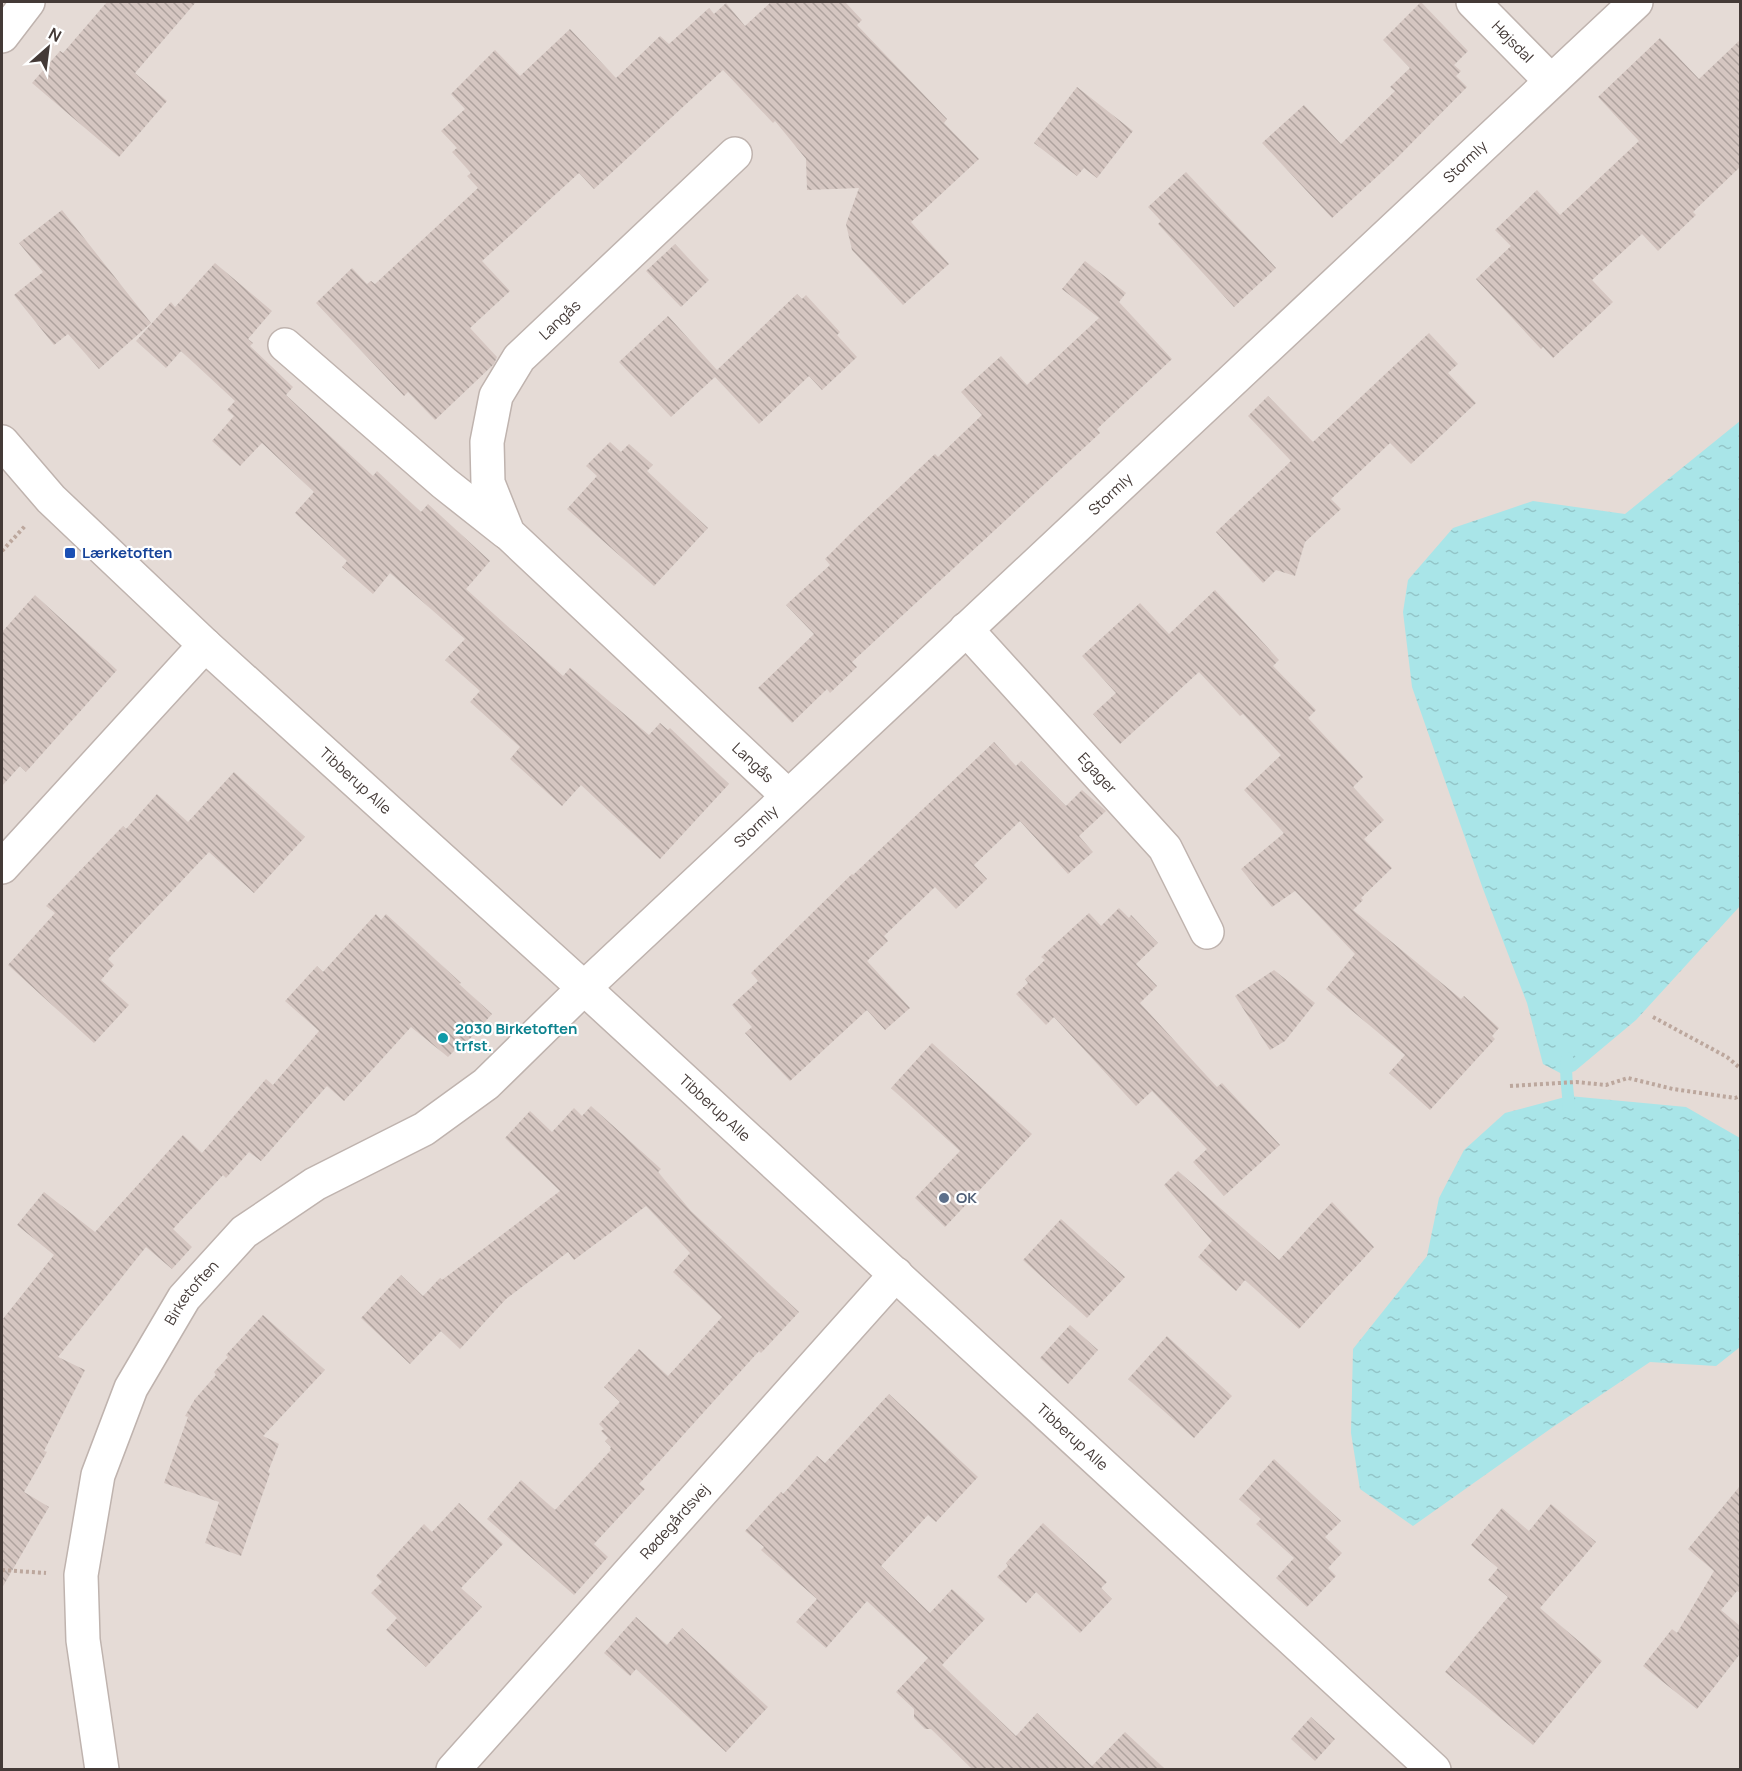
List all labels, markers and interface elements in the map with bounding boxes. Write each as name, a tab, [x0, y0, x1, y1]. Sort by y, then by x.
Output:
street label: Højsdal	[1487, 16, 1538, 67]
north arrow	[18, 18, 78, 78]
text: N	[45, 22, 65, 47]
street label: Stormly	[1438, 136, 1492, 188]
street label: Langås	[534, 295, 585, 344]
street label: Stormly	[1084, 468, 1137, 520]
place label: Lærketoften	[82, 542, 172, 563]
marker: Lærketoften	[63, 546, 77, 560]
street label: Langås	[728, 738, 779, 787]
street label: Tibberup Alle	[315, 742, 396, 819]
street label: Egager	[1073, 748, 1122, 799]
street label: Stormly	[729, 800, 782, 852]
place label: 2030 Birketoften trfst.	[455, 1018, 577, 1056]
marker: 2030 Birketoften trfst.	[436, 1031, 450, 1045]
street label: Tibberup Alle	[674, 1069, 756, 1146]
place label: OK	[956, 1187, 977, 1208]
marker: OK	[937, 1191, 951, 1205]
street label: Birketoften	[159, 1256, 223, 1329]
street label: Tibberup Alle	[1032, 1398, 1113, 1475]
street label: Rødegårdsvej	[635, 1479, 714, 1564]

